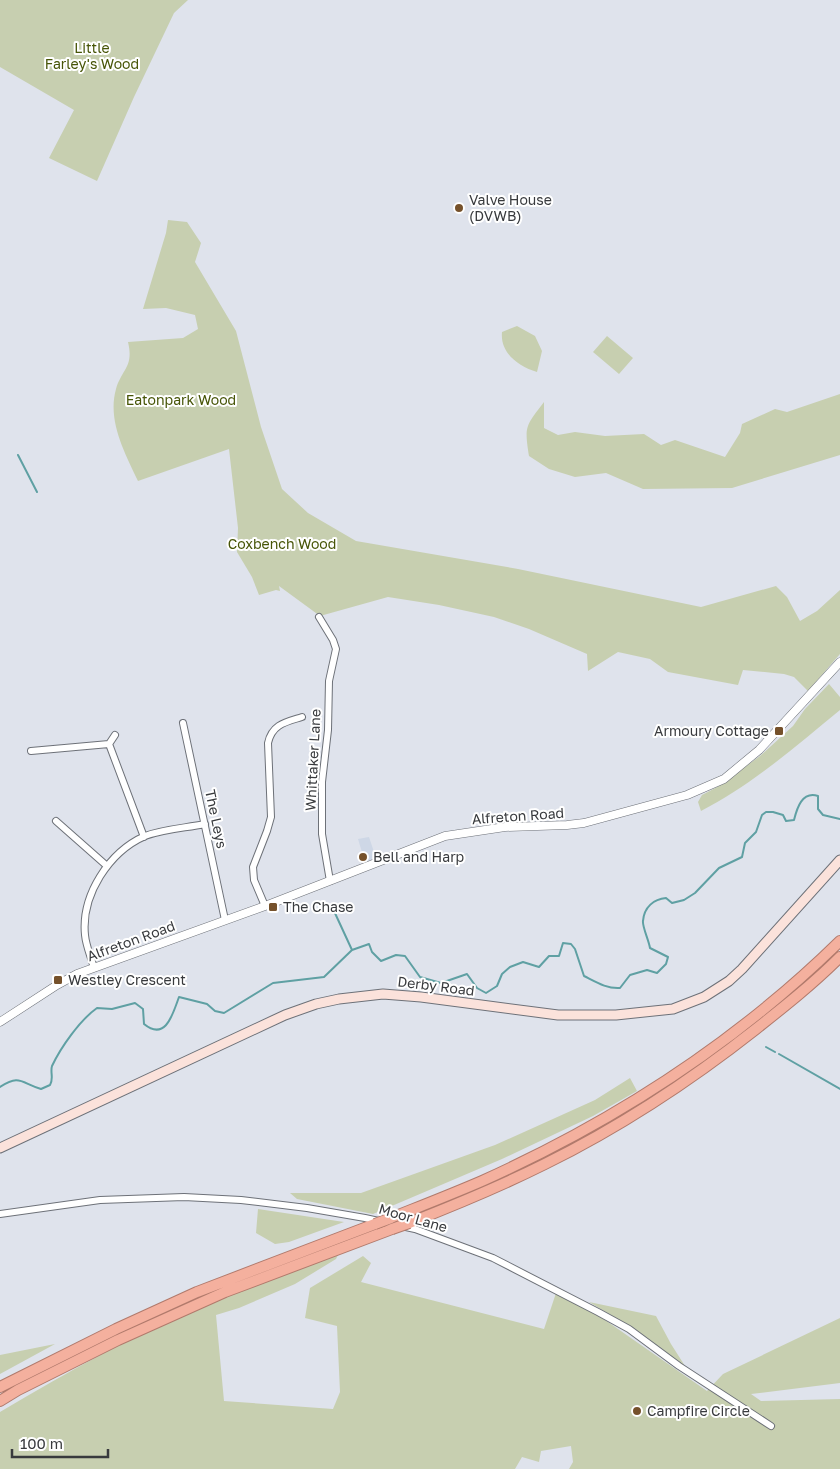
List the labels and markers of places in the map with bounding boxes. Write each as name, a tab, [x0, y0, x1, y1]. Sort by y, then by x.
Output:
place label: Valve House (DVWB)	[469, 191, 552, 224]
marker: Valve House (DVWB)	[453, 202, 465, 214]
place label: Armoury Cottage	[654, 722, 769, 739]
marker: Armoury Cottage	[773, 725, 785, 737]
place label: Bell and Harp	[373, 848, 464, 865]
marker: Bell and Harp	[357, 851, 369, 863]
place label: The Chase	[283, 898, 354, 915]
marker: The Chase	[267, 901, 279, 913]
place label: Westley Crescent	[68, 971, 186, 988]
marker: Westley Crescent	[52, 974, 64, 986]
place label: Campfire Circle	[647, 1402, 750, 1419]
marker: Campfire Circle	[631, 1405, 643, 1417]

